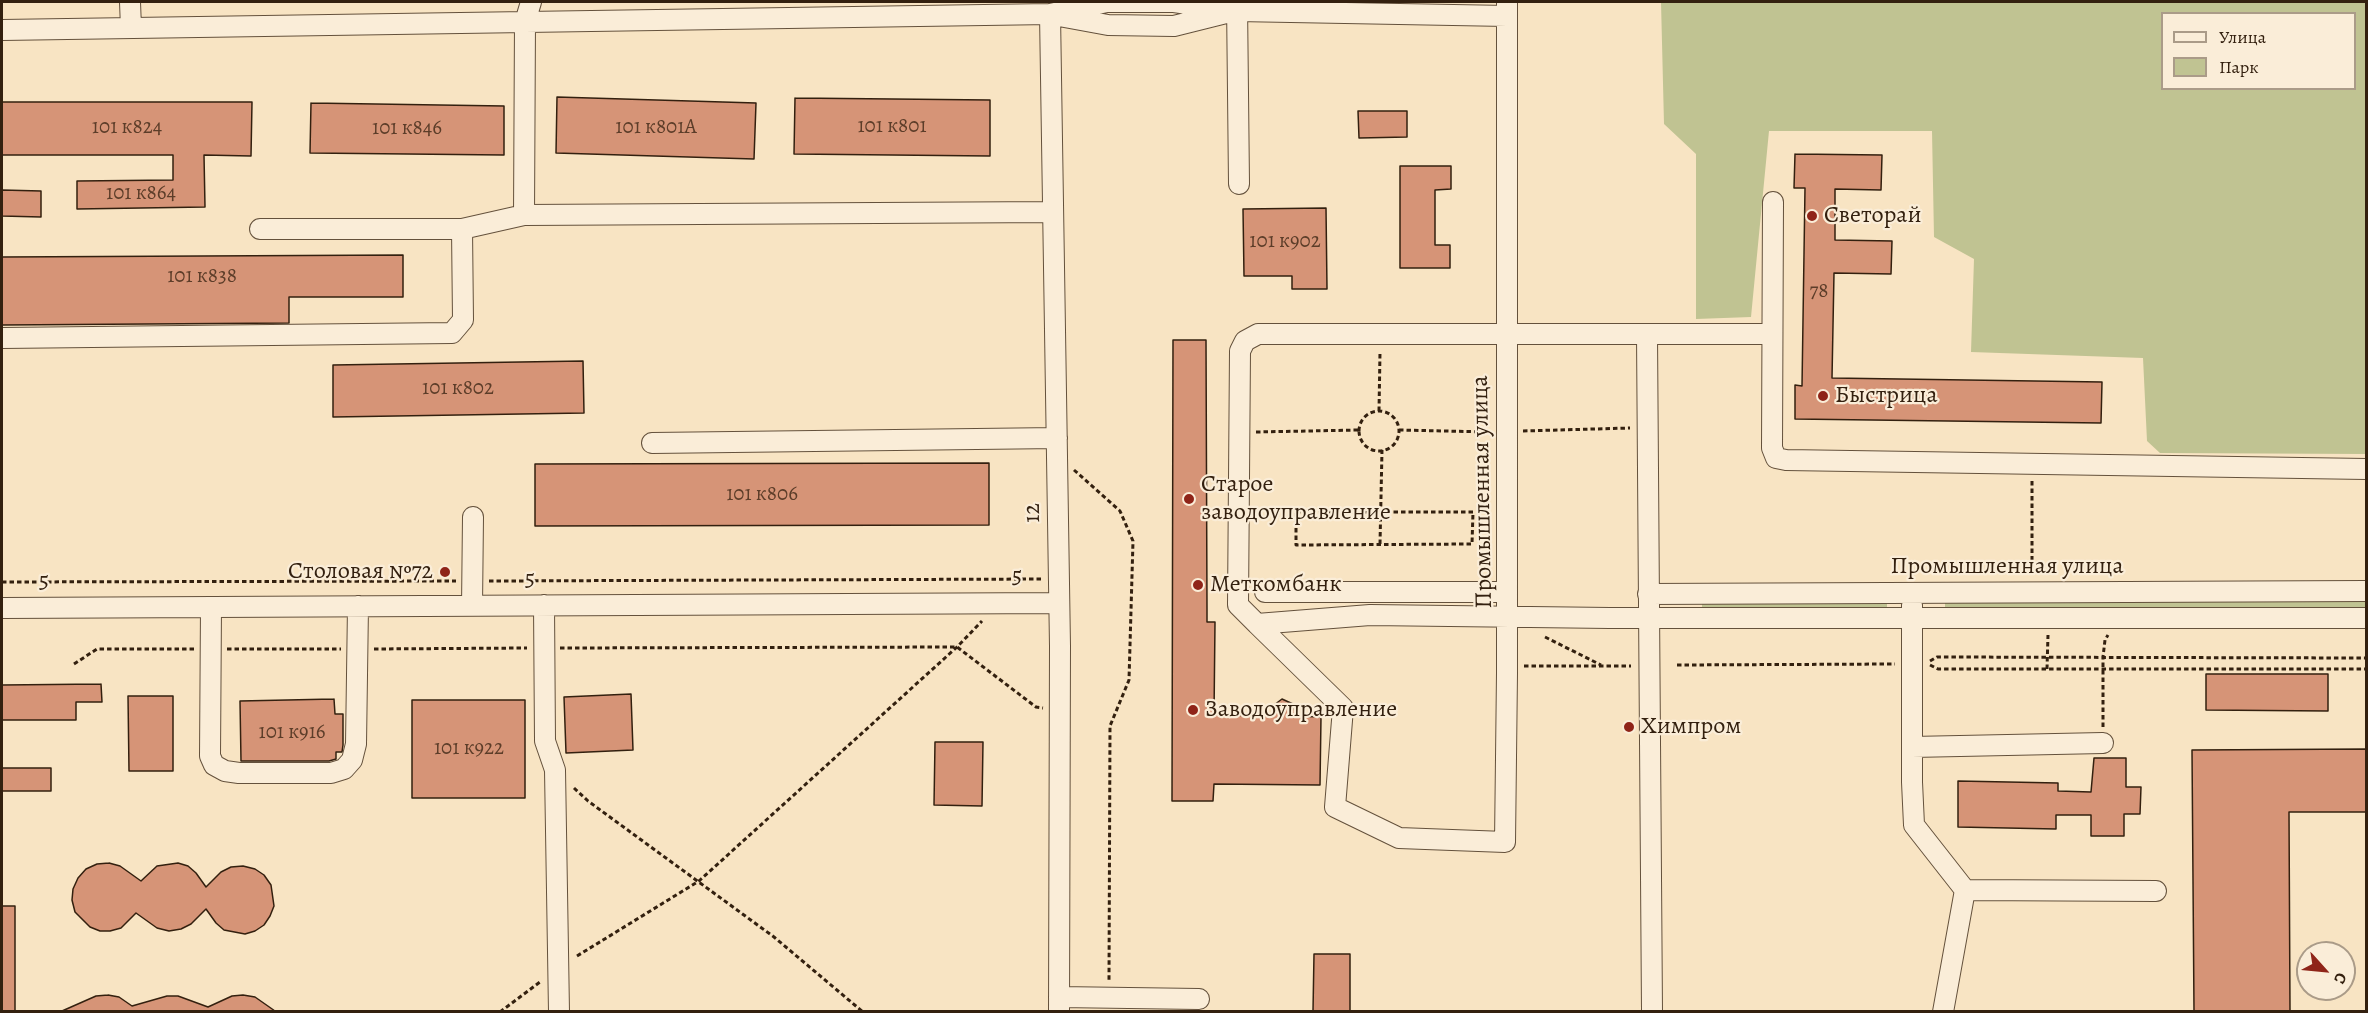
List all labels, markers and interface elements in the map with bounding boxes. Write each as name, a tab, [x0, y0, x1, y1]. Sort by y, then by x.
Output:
legend	[2161, 12, 2356, 90]
text: Улица	[2219, 25, 2266, 49]
text: Парк	[2219, 55, 2259, 79]
house number: 101 к801	[857, 114, 927, 140]
house number: 101 к824	[92, 115, 162, 141]
house number: 101 к801А	[615, 115, 697, 141]
house number: 101 к846	[372, 116, 442, 142]
house number: 101 к864	[106, 181, 176, 207]
place label: Светорай	[1824, 202, 1921, 230]
marker: Светорай	[1805, 209, 1819, 223]
house number: 101 к902	[1249, 229, 1321, 255]
house number: 101 к838	[167, 264, 237, 290]
house number: 78	[1809, 279, 1829, 305]
street label: Промышленная улица	[1467, 375, 1499, 609]
house number: 101 к802	[422, 376, 494, 402]
place label: Быстрица	[1835, 382, 1937, 410]
marker: Быстрица	[1816, 389, 1830, 403]
place label: Старое заводоуправление	[1201, 471, 1391, 527]
house number: 101 к806	[726, 482, 798, 508]
marker: Старое заводоуправление	[1182, 492, 1196, 506]
street label: 12	[1018, 503, 1048, 523]
street label: Промышленная улица	[1890, 553, 2124, 581]
place label: Столовая №72	[288, 558, 433, 586]
street label: 5	[1012, 563, 1022, 591]
marker: Столовая №72	[438, 565, 452, 579]
street label: 5	[525, 566, 535, 594]
street label: 5	[39, 568, 49, 596]
place label: Меткомбанк	[1210, 571, 1342, 599]
marker: Меткомбанк	[1191, 578, 1205, 592]
place label: Заводоуправление	[1205, 696, 1397, 724]
marker: Заводоуправление	[1186, 703, 1200, 717]
place label: Химпром	[1641, 713, 1741, 741]
house number: 101 к916	[258, 720, 326, 746]
marker: Химпром	[1622, 720, 1636, 734]
house number: 101 к922	[434, 736, 504, 762]
north arrow	[2296, 941, 2356, 1001]
text: С	[2328, 969, 2352, 988]

